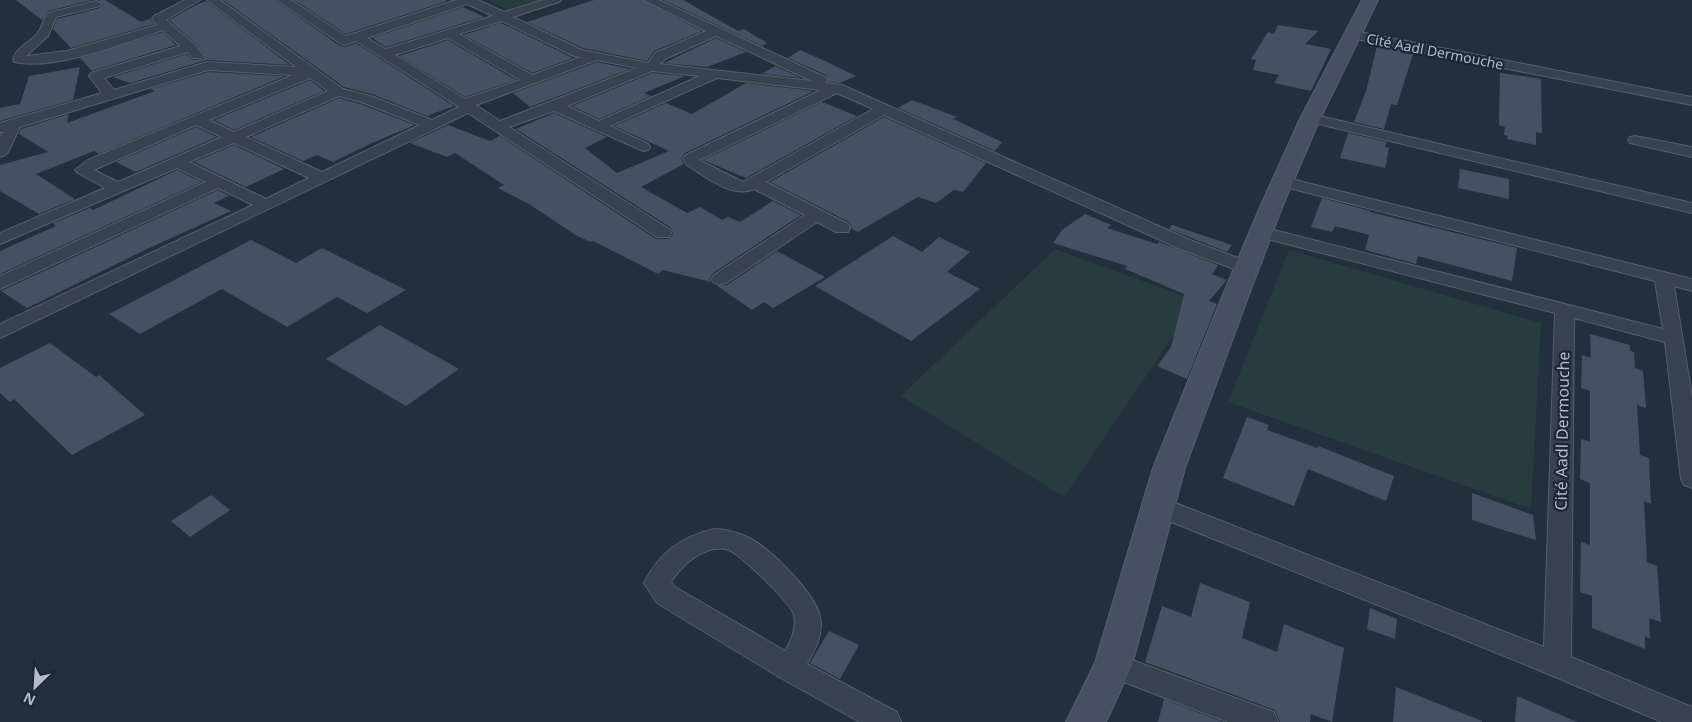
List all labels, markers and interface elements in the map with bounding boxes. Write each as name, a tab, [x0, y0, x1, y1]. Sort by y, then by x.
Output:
street label: Cité Aadl Dermouche	[1365, 28, 1505, 74]
street label: Cité Aadl Dermouche	[1550, 351, 1574, 511]
north arrow	[10, 662, 60, 712]
text: N	[20, 688, 38, 710]

